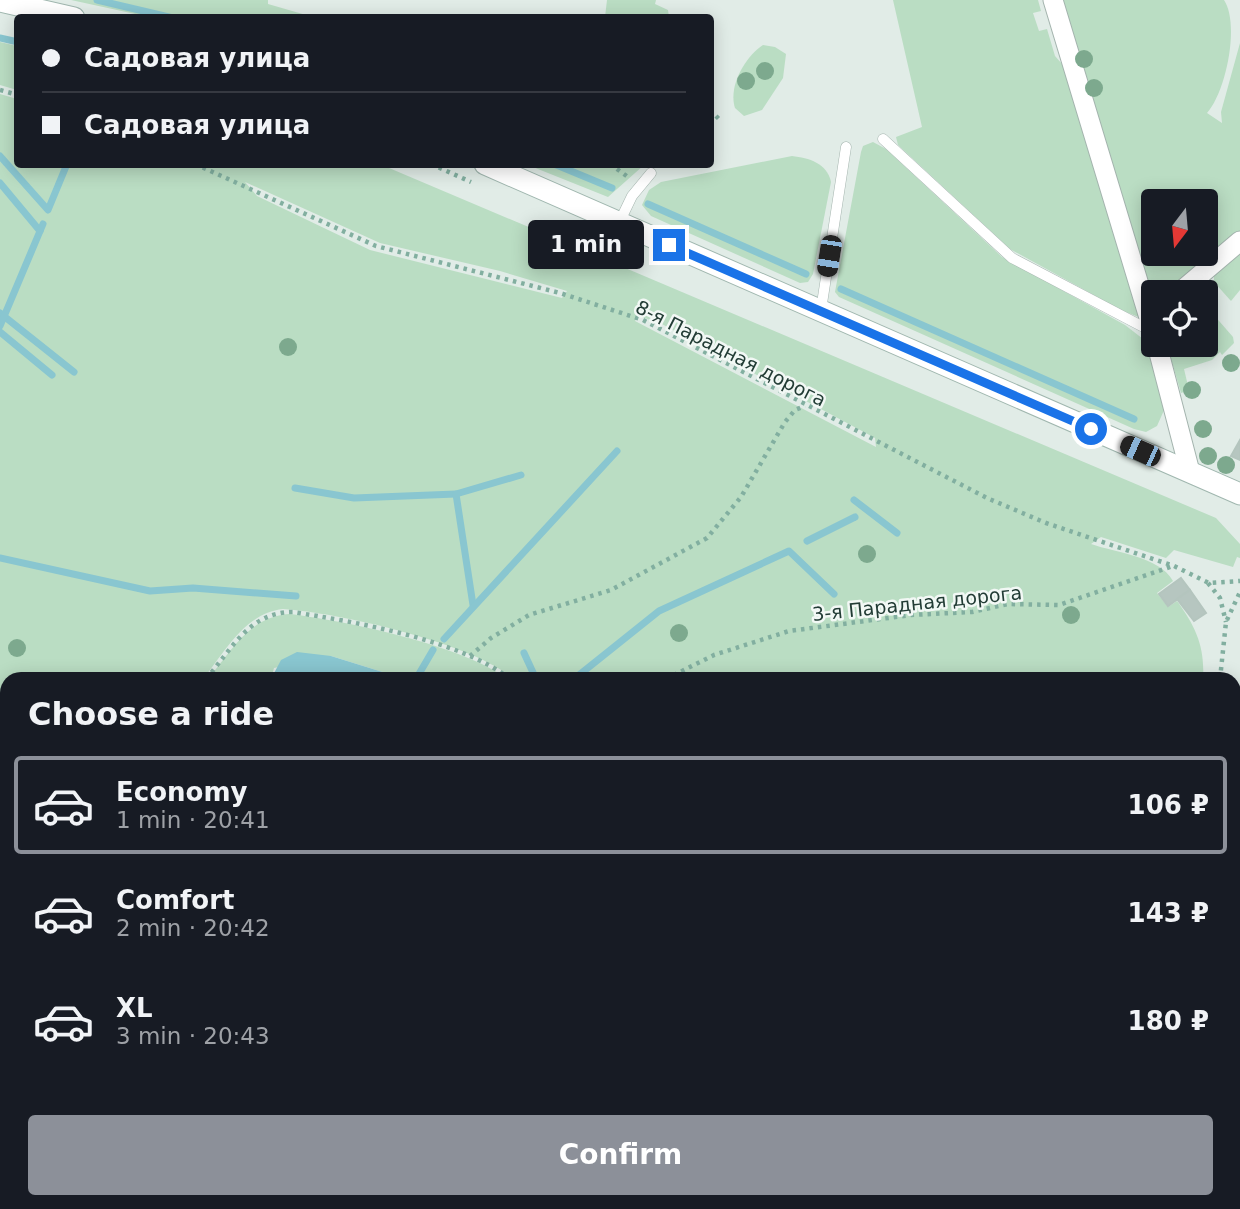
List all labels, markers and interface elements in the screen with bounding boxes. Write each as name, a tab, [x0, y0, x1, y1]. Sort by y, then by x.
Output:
text: Садовая улица	[84, 43, 310, 73]
text: Садовая улица	[84, 110, 310, 140]
north arrow	[1141, 189, 1218, 266]
map controls	[1141, 189, 1218, 357]
callout: 1 min	[529, 220, 644, 270]
route end	[653, 229, 685, 261]
text: 1 min	[550, 231, 622, 257]
car	[816, 234, 843, 278]
button: locate	[1141, 280, 1218, 357]
street label: 8-я Парадная дорога	[632, 295, 830, 411]
route start	[1075, 413, 1107, 445]
car	[1117, 433, 1164, 469]
street label: 3-я Парадная дорога	[811, 581, 1023, 625]
text: Choose a ride	[28, 695, 274, 733]
icon: car	[32, 774, 95, 837]
text: Economy	[116, 777, 247, 807]
text: 106 ₽	[1128, 790, 1209, 820]
text: 1 min · 20:41	[116, 807, 270, 833]
icon: car	[32, 882, 95, 945]
text: Comfort	[116, 885, 234, 915]
text: 143 ₽	[1128, 898, 1209, 928]
text: 2 min · 20:42	[116, 915, 270, 941]
icon: car	[32, 990, 95, 1053]
text: XL	[116, 993, 153, 1023]
text: 180 ₽	[1128, 1006, 1209, 1036]
text: 3 min · 20:43	[116, 1023, 270, 1049]
button: Confirm	[28, 1115, 1213, 1195]

